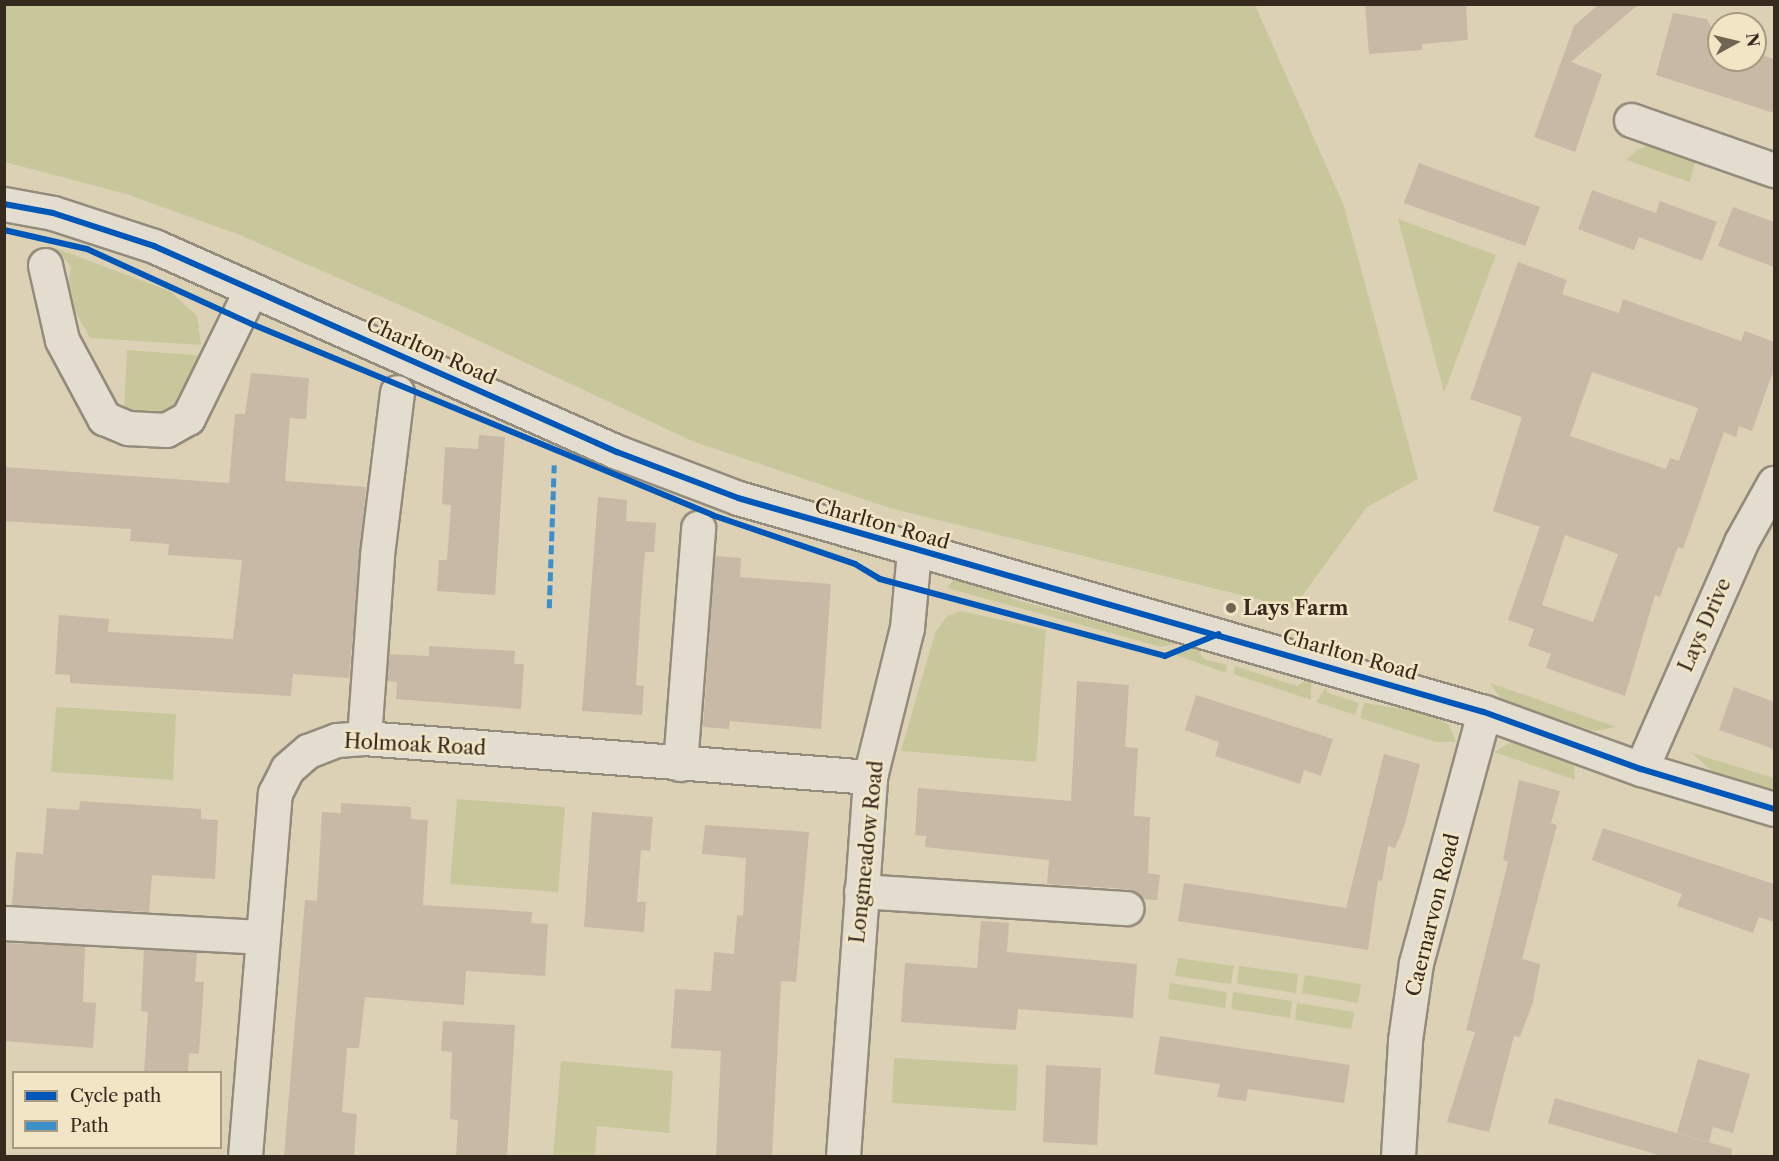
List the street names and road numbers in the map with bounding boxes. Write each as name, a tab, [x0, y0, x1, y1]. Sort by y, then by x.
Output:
street label: Charlton Road	[362, 312, 500, 390]
street label: Charlton Road	[812, 493, 952, 555]
street label: Lays Drive	[1674, 574, 1736, 676]
street label: Charlton Road	[1280, 624, 1420, 686]
street label: Holmoak Road	[343, 729, 487, 761]
street label: Longmeadow Road	[845, 759, 889, 945]
street label: Caernarvon Road	[1401, 831, 1465, 999]

